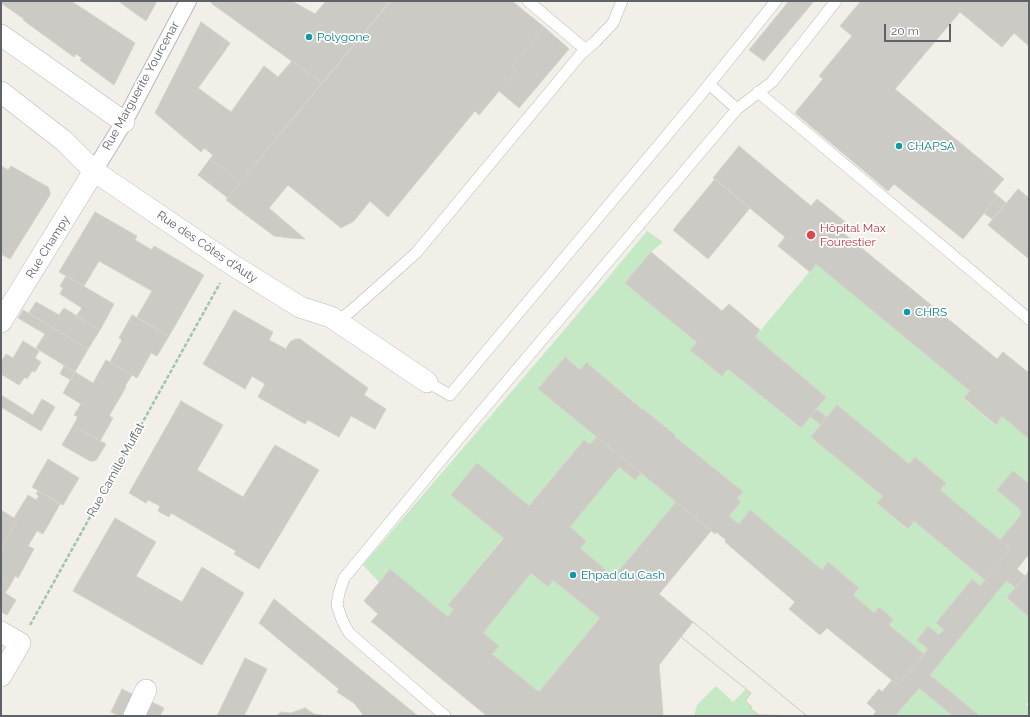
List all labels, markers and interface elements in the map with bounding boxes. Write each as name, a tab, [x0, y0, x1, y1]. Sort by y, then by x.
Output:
scale bar	[886, 16, 953, 42]
street label: Rue Marguerite Yourcenar	[100, 19, 182, 153]
text: 20 m	[891, 24, 919, 38]
place label: Polygone	[317, 30, 369, 44]
marker: Polygone	[304, 32, 314, 42]
place label: CHAPSA	[907, 139, 955, 153]
marker: CHAPSA	[894, 141, 904, 151]
street label: Rue des Côtes d'Auty	[154, 208, 260, 286]
street label: Rue Champy	[23, 213, 73, 281]
place label: Hôpital Max Fourestier	[820, 221, 886, 249]
marker: Hôpital Max Fourestier	[805, 229, 817, 241]
place label: CHRS	[915, 305, 947, 319]
marker: CHRS	[902, 307, 912, 317]
street label: Rue Camille Muffat	[84, 421, 148, 519]
place label: Ehpad du Cash	[581, 568, 665, 582]
marker: Ehpad du Cash	[568, 570, 578, 580]

